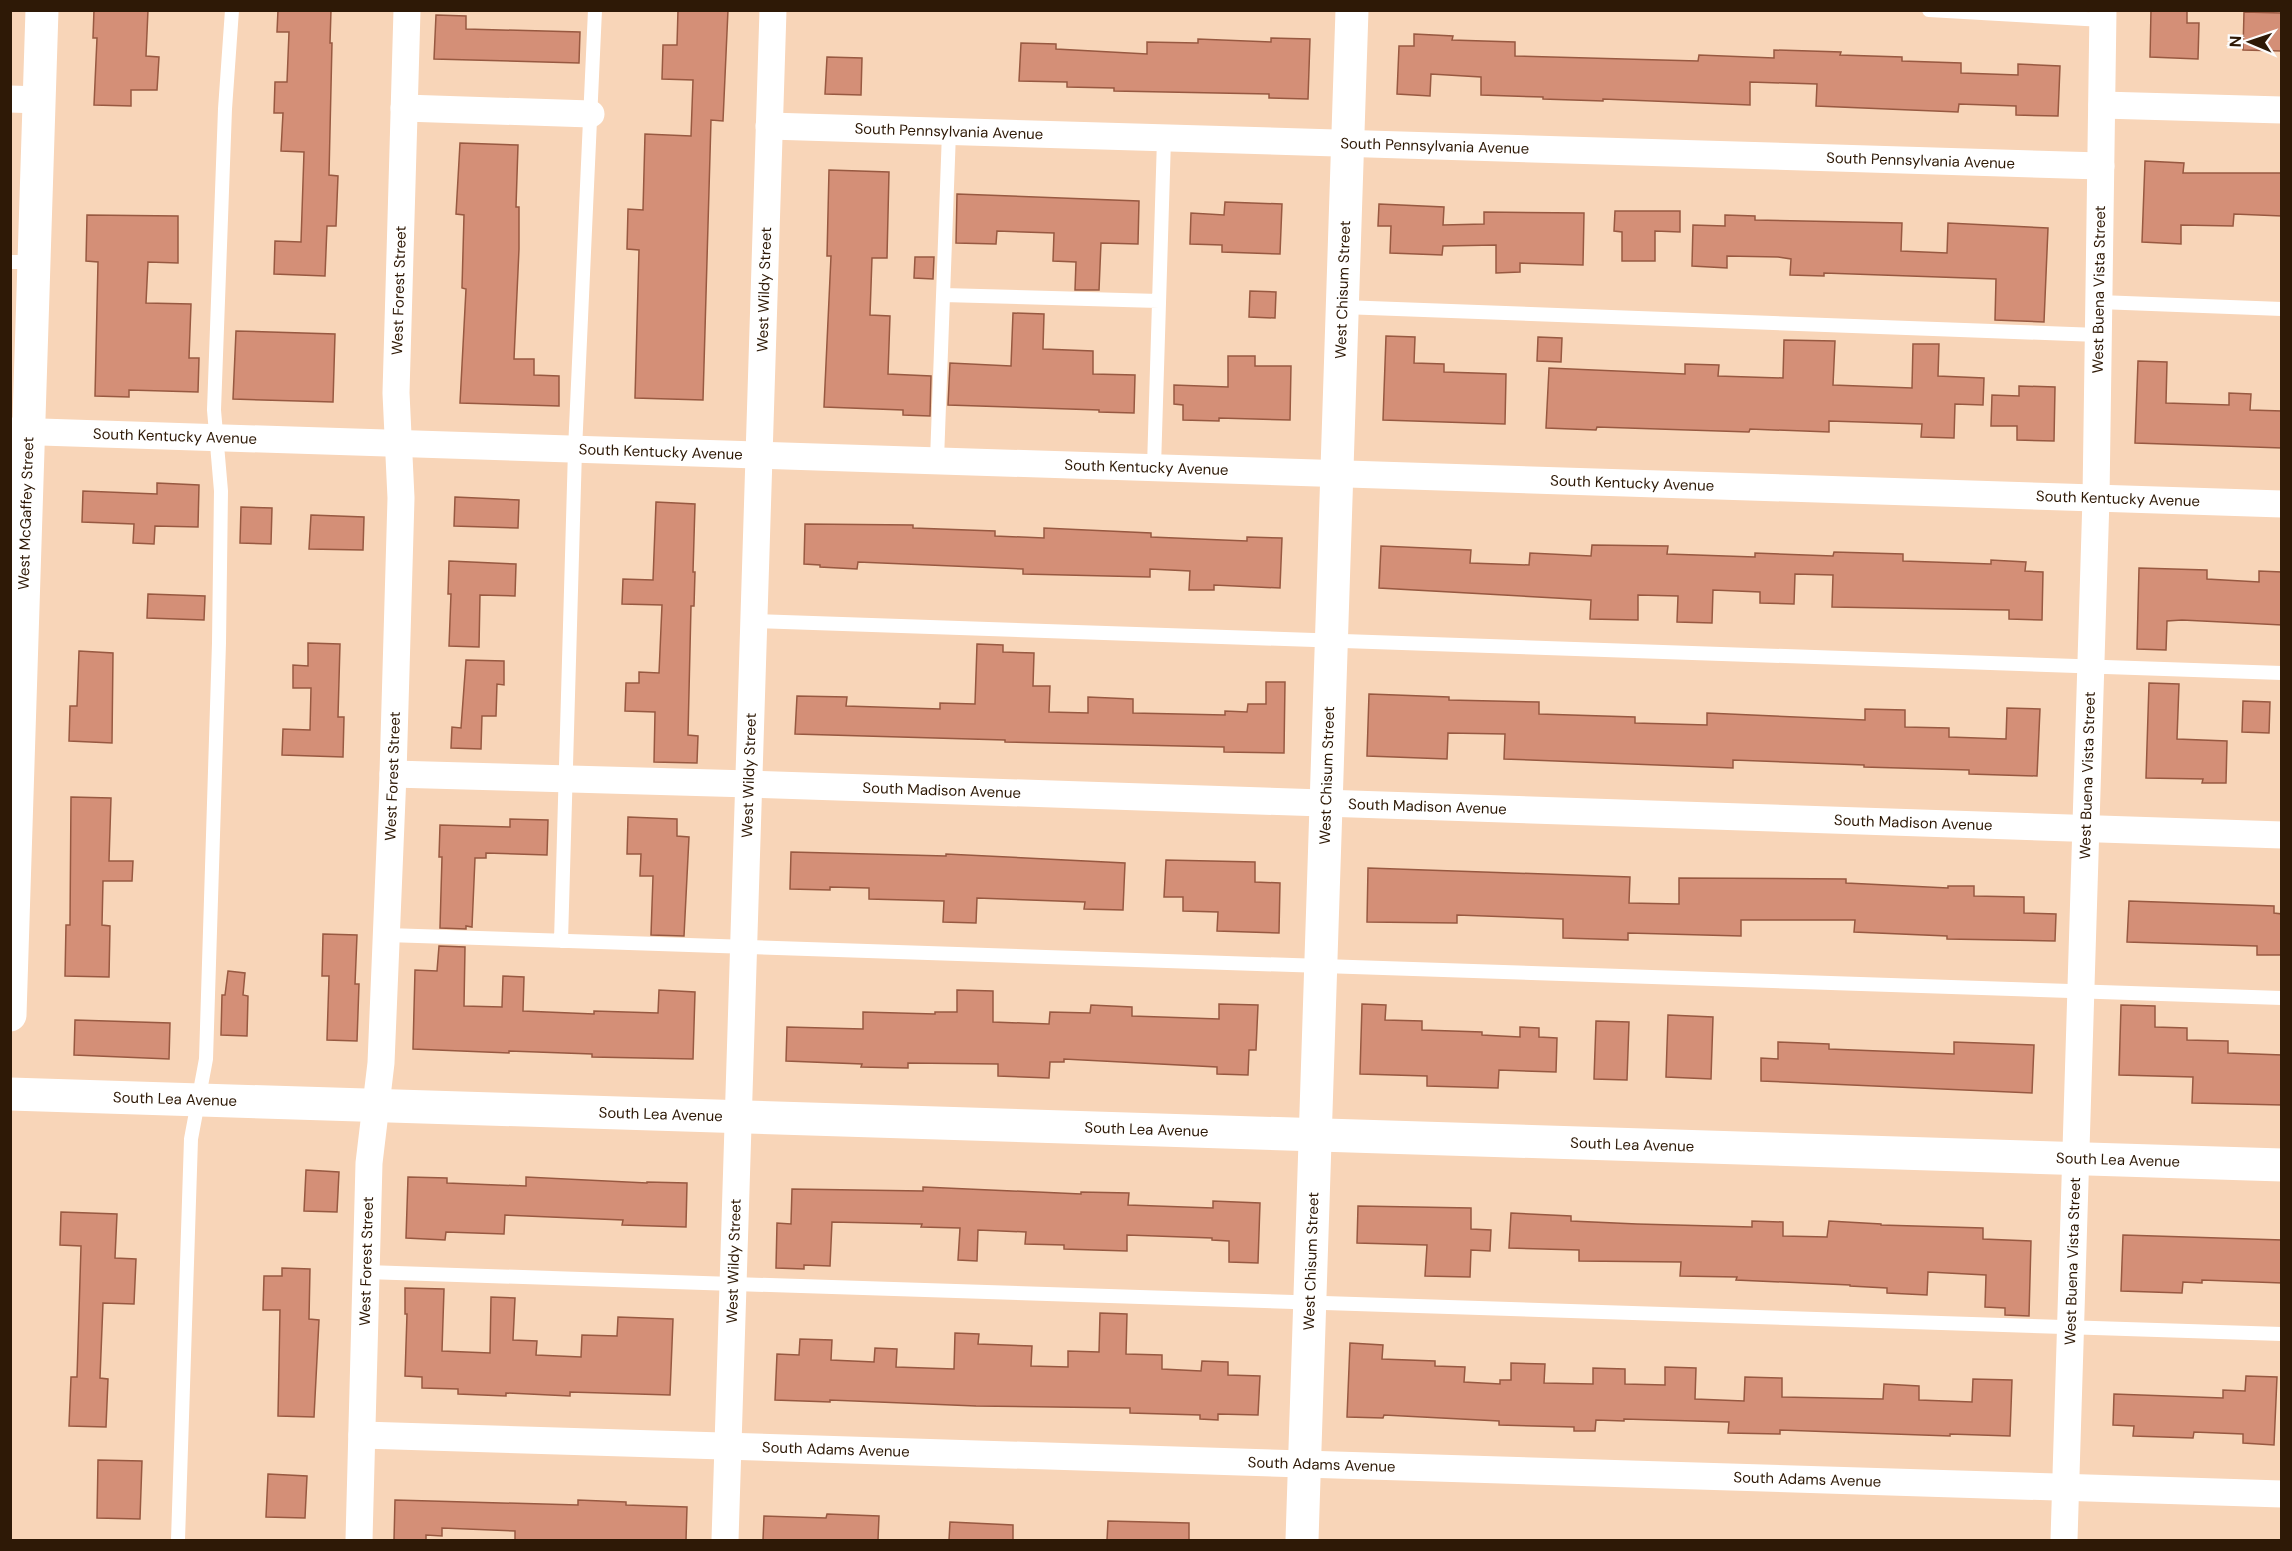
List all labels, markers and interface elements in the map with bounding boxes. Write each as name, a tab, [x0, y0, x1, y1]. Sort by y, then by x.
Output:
north arrow	[2220, 12, 2280, 72]
text: N	[2225, 35, 2246, 48]
street label: South Pennsylvania Avenue	[854, 119, 1044, 144]
street label: South Pennsylvania Avenue	[1340, 133, 1529, 159]
street label: South Pennsylvania Avenue	[1826, 148, 2015, 173]
street label: West Buena Vista Street	[2088, 205, 2110, 374]
street label: West Chisum Street	[1331, 220, 1355, 359]
street label: West Forest Street	[387, 225, 411, 355]
street label: West Wildy Street	[752, 227, 776, 352]
street label: South Kentucky Avenue	[93, 424, 257, 449]
street label: West McGaffey Street	[14, 436, 38, 590]
street label: South Kentucky Avenue	[578, 439, 743, 465]
street label: South Kentucky Avenue	[1064, 455, 1229, 480]
street label: South Kentucky Avenue	[1550, 470, 1715, 496]
street label: South Kentucky Avenue	[2036, 486, 2200, 511]
street label: West Buena Vista Street	[2075, 691, 2100, 860]
street label: West Chisum Street	[1315, 706, 1339, 845]
street label: West Forest Street	[380, 711, 405, 841]
street label: West Wildy Street	[737, 712, 761, 838]
street label: South Madison Avenue	[862, 778, 1021, 803]
street label: South Madison Avenue	[1348, 794, 1507, 819]
street label: South Madison Avenue	[1834, 810, 1993, 835]
street label: South Lea Avenue	[113, 1087, 237, 1111]
street label: South Lea Avenue	[598, 1102, 723, 1126]
street label: South Lea Avenue	[1084, 1118, 1209, 1141]
street label: South Lea Avenue	[1570, 1133, 1695, 1157]
street label: South Lea Avenue	[2056, 1148, 2180, 1172]
street label: West Buena Vista Street	[2060, 1177, 2085, 1345]
street label: West Chisum Street	[1299, 1192, 1323, 1331]
street label: West Forest Street	[355, 1196, 378, 1326]
street label: West Wildy Street	[722, 1198, 746, 1324]
street label: South Adams Avenue	[762, 1437, 910, 1462]
street label: South Adams Avenue	[1247, 1452, 1396, 1477]
street label: South Adams Avenue	[1733, 1467, 1882, 1492]

